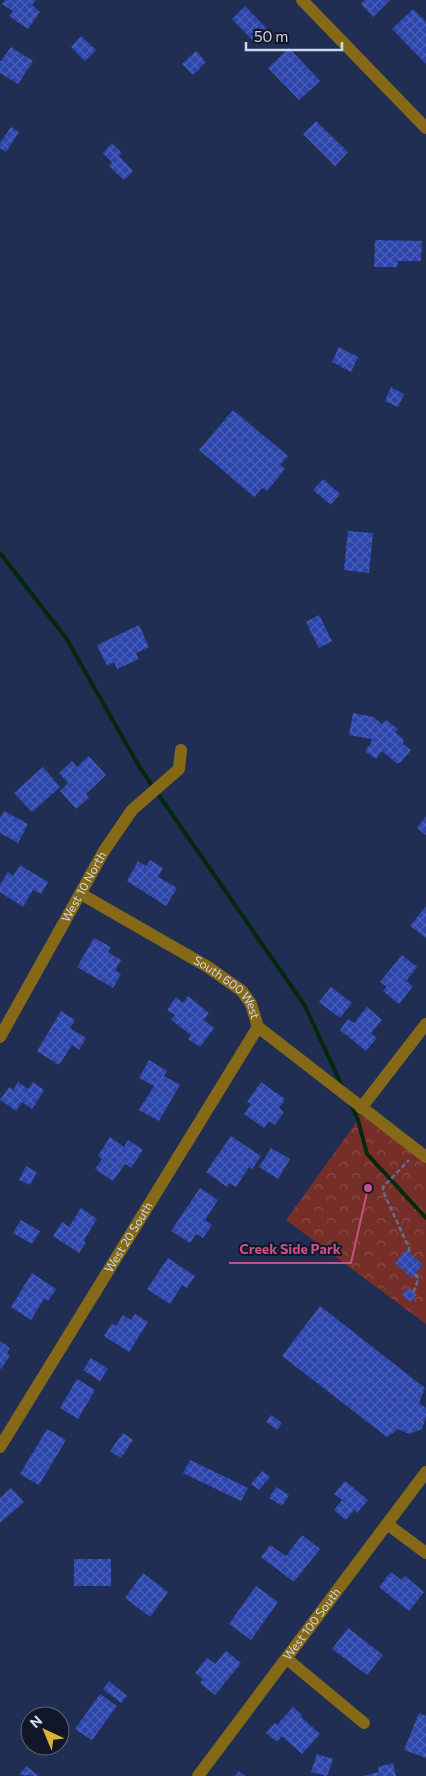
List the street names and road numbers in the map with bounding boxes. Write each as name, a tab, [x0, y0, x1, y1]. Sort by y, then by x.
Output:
street label: West 10 North	[58, 849, 108, 924]
street label: South 600 West	[191, 952, 263, 1020]
street label: West 20 South	[101, 1199, 155, 1275]
street label: West 100 South	[280, 1585, 343, 1662]

